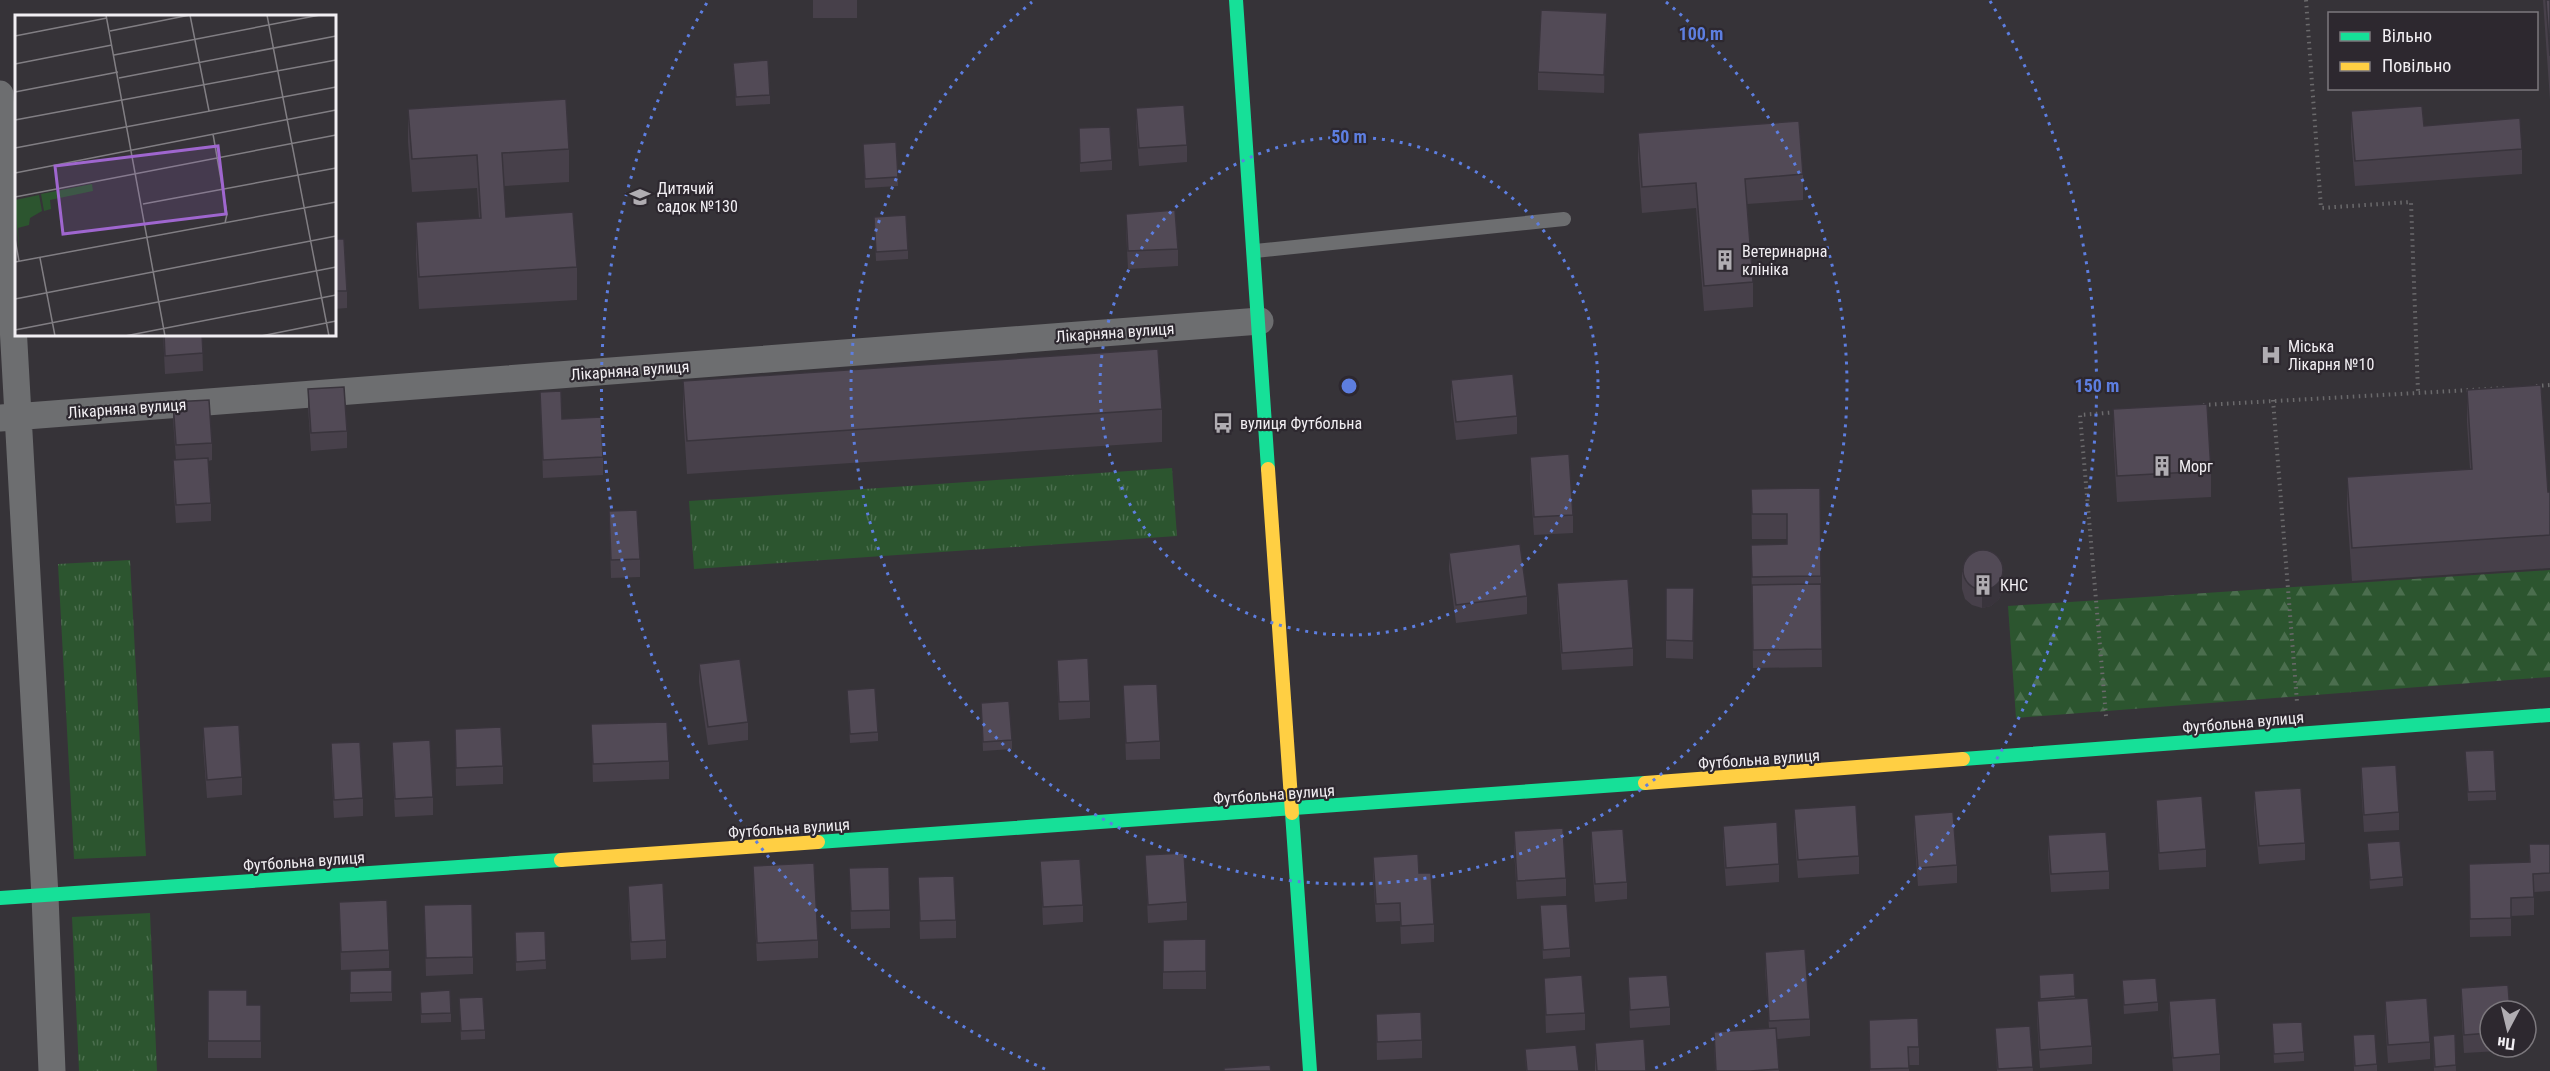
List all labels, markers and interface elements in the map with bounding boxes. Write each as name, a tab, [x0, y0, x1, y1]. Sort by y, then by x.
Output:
legend	[2328, 12, 2538, 90]
inset map	[15, 15, 336, 336]
text: 100 m	[1679, 23, 1723, 44]
text: Вільно	[2382, 25, 2432, 46]
text: Повільно	[2382, 55, 2451, 76]
text: 50 m	[1331, 126, 1367, 147]
place label: Дитячий садок №130	[657, 179, 738, 216]
school or university icon: Дитячий садок №130	[628, 185, 652, 209]
place label: Ветеринарна клініка	[1742, 242, 1827, 279]
building icon: Ветеринарна клініка	[1713, 248, 1737, 272]
street label: Лікарняна вулиця	[1055, 319, 1175, 346]
place label: Міська Лікарня №10	[2288, 337, 2374, 374]
hospital icon: Міська Лікарня №10	[2259, 343, 2283, 367]
street label: Лікарняна вулиця	[570, 357, 690, 384]
text: 150 m	[2075, 375, 2119, 396]
centre of rings	[1339, 376, 1359, 396]
street label: Лікарняна вулиця	[67, 395, 187, 422]
bus stop icon: вулиця Футбольна	[1211, 411, 1235, 435]
place label: вулиця Футбольна	[1240, 414, 1362, 433]
building icon: Морг	[2150, 454, 2174, 478]
place label: Морг	[2179, 457, 2213, 476]
building icon: КНС	[1971, 573, 1995, 597]
place label: КНС	[2000, 576, 2028, 595]
street label: Футбольна вулиця	[2181, 708, 2305, 737]
street label: Футбольна вулиця	[1697, 746, 1821, 773]
street label: Футбольна вулиця	[1212, 781, 1336, 808]
street label: Футбольна вулиця	[727, 815, 851, 842]
street label: Футбольна вулиця	[242, 848, 366, 875]
north arrow	[2478, 999, 2538, 1059]
text: Пн	[2496, 1033, 2516, 1054]

